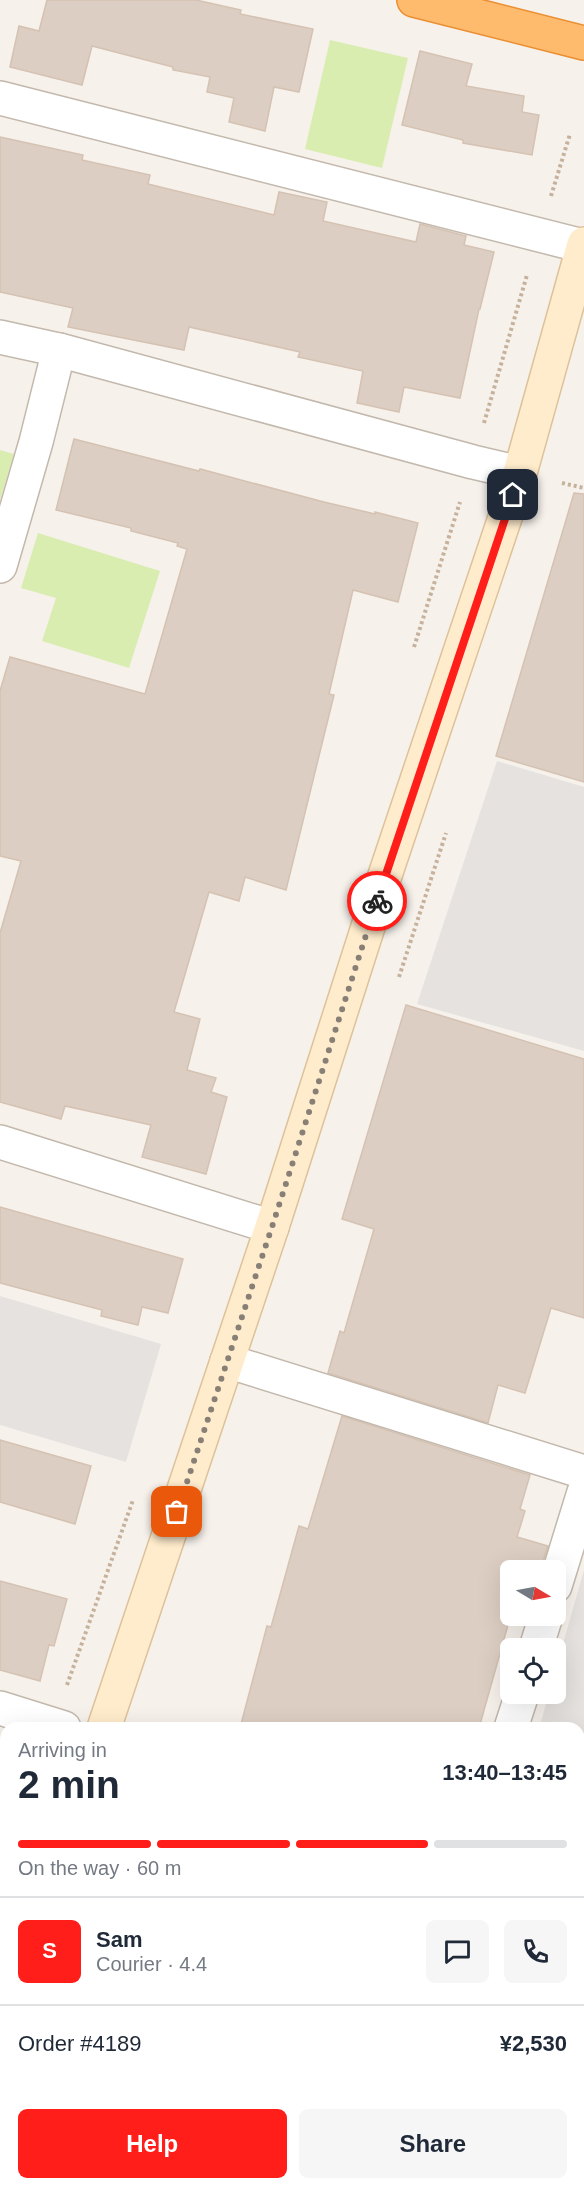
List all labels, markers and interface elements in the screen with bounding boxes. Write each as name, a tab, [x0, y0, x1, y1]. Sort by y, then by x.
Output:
pin	[487, 469, 538, 520]
icon: home	[496, 478, 529, 511]
courier	[347, 871, 407, 931]
icon: bike	[361, 885, 394, 918]
pin	[151, 1486, 202, 1537]
icon: bag	[160, 1495, 193, 1528]
north arrow	[500, 1560, 566, 1626]
map controls	[500, 1560, 566, 1704]
button: locate	[500, 1638, 566, 1704]
text: Arriving in	[18, 1739, 107, 1761]
text: 13:40–13:45	[442, 1760, 567, 1785]
text: 2 min	[18, 1763, 120, 1806]
text: On the way · 60 m	[18, 1857, 181, 1879]
button: chat	[426, 1920, 489, 1983]
button: phone	[504, 1920, 567, 1983]
text: Sam	[96, 1927, 142, 1952]
text: S	[42, 1938, 57, 1963]
text: Courier · 4.4	[96, 1953, 207, 1975]
text: Order #4189	[18, 2031, 142, 2056]
text: ¥2,530	[500, 2031, 567, 2056]
button: Help	[18, 2109, 287, 2178]
button: Share	[299, 2109, 567, 2178]

